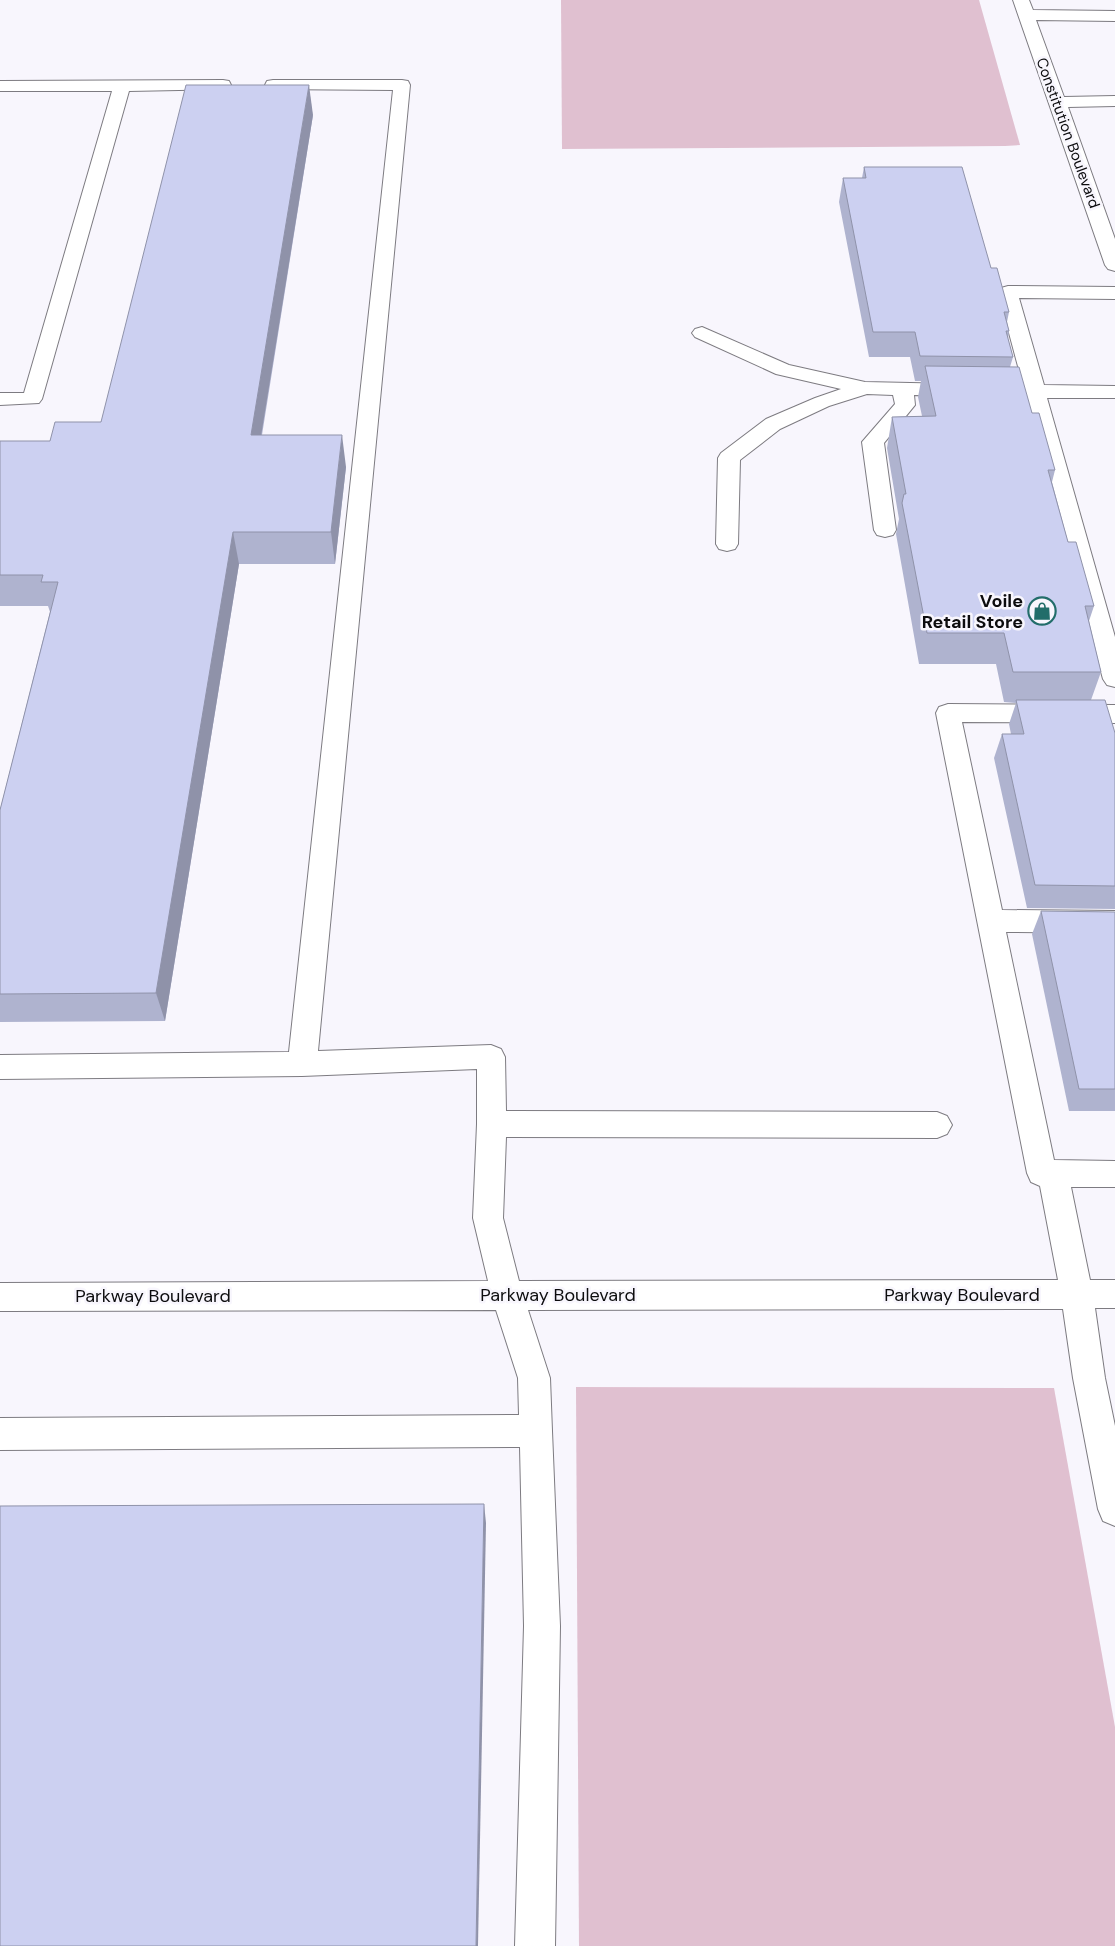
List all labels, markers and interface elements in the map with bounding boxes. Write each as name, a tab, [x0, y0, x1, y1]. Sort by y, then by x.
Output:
street label: Constitution Boulevard	[1031, 55, 1105, 211]
place label: Voile Retail Store	[922, 589, 1023, 634]
shop icon: Voile Retail Store	[1027, 596, 1057, 626]
street label: Parkway Boulevard	[480, 1283, 636, 1307]
street label: Parkway Boulevard	[884, 1283, 1040, 1307]
street label: Parkway Boulevard	[75, 1284, 231, 1308]

